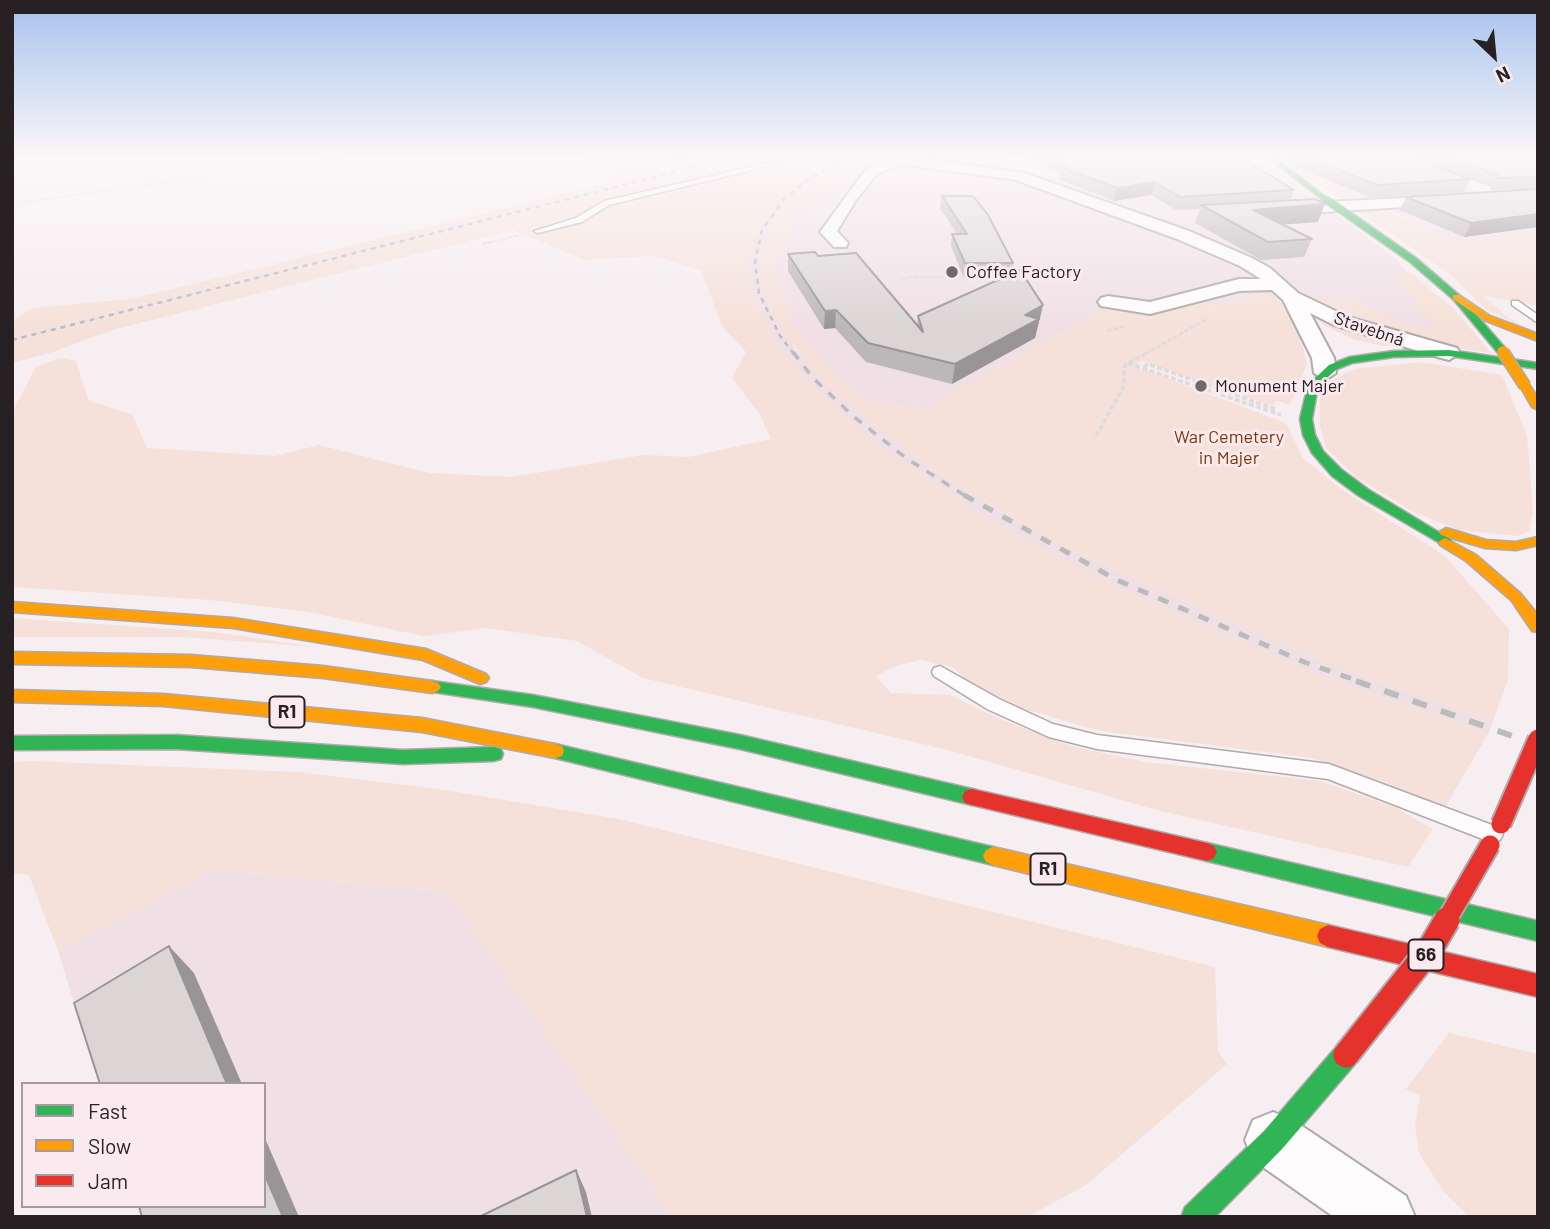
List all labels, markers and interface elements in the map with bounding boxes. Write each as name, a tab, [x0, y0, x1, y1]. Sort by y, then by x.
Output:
north arrow	[1459, 21, 1529, 91]
text: N	[1493, 62, 1514, 88]
place label: Coffee Factory	[966, 261, 1081, 283]
marker: Coffee Factory	[944, 264, 960, 280]
street label: Stavebná	[1331, 307, 1407, 351]
place label: Monument Majer	[1215, 375, 1344, 397]
marker: Monument Majer	[1193, 378, 1209, 394]
park label: War Cemetery in Majer	[1174, 426, 1284, 468]
road number: R1	[270, 696, 304, 727]
road number: R1	[1030, 854, 1066, 884]
road number: 66	[1408, 939, 1444, 970]
legend	[21, 1082, 266, 1208]
text: Fast	[88, 1098, 128, 1123]
text: Slow	[88, 1133, 131, 1158]
text: Jam	[88, 1168, 128, 1193]

